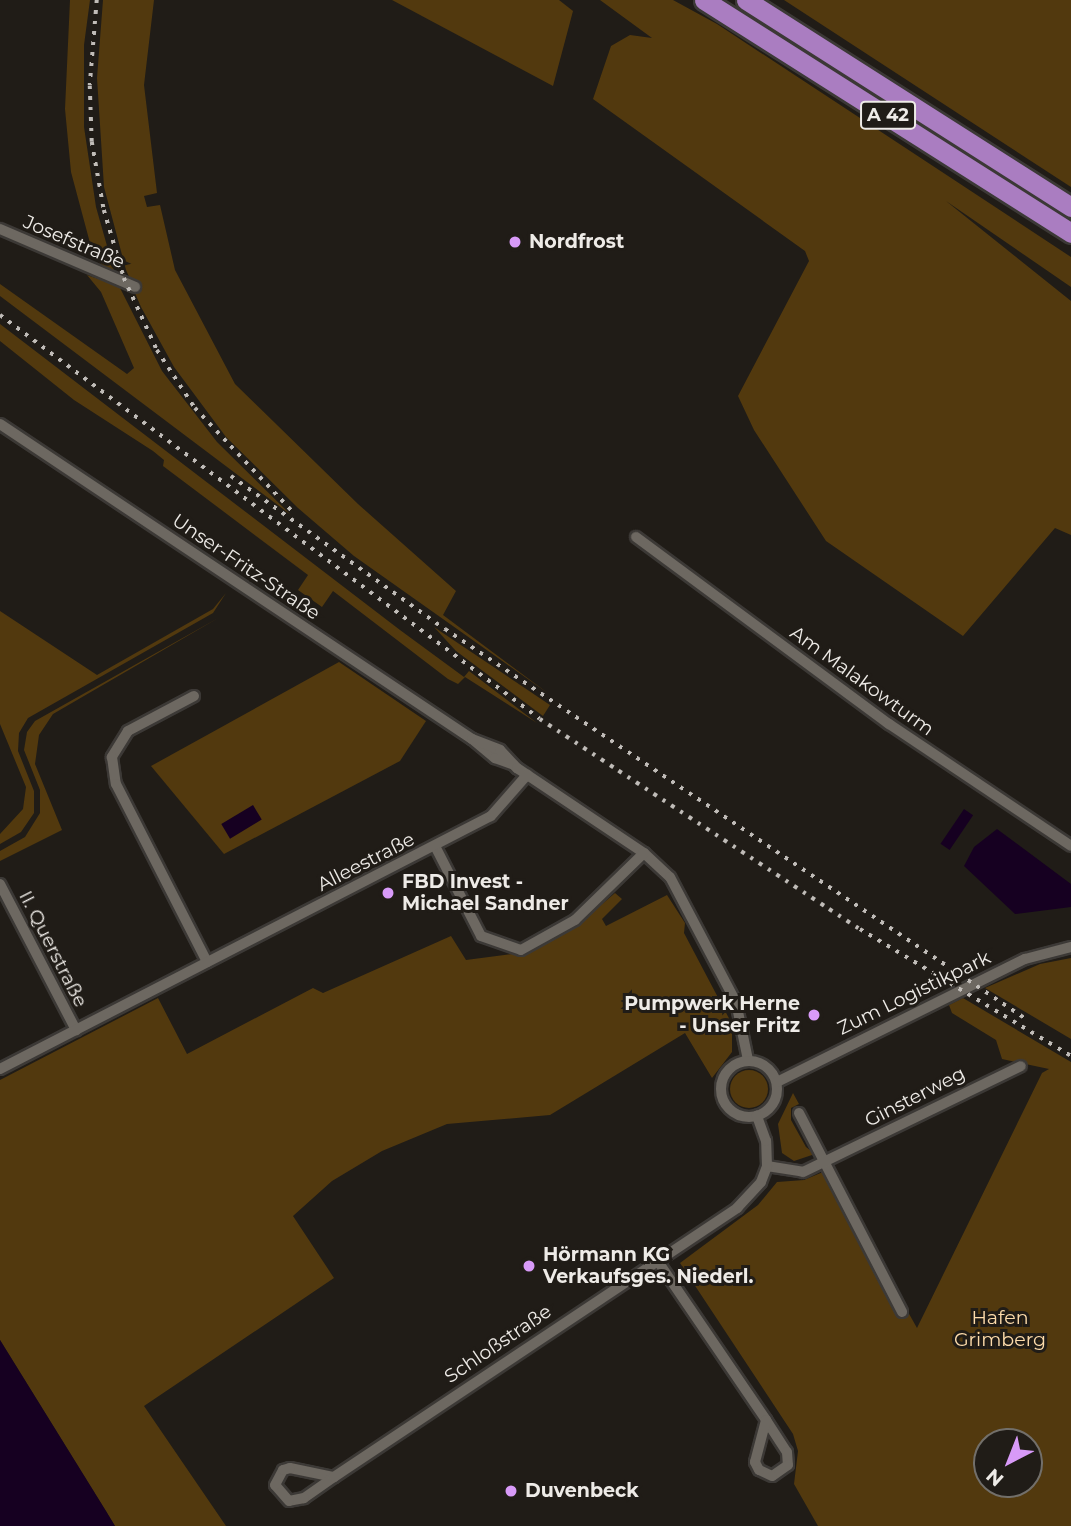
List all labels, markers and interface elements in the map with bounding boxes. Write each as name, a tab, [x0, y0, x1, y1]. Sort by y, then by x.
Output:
road number: A 42	[860, 100, 916, 130]
street label: Josefstraße	[20, 210, 128, 274]
place label: Nordfrost	[529, 231, 624, 253]
marker: Nordfrost	[507, 234, 523, 250]
street label: Unser-Fritz-Straße	[168, 509, 324, 625]
street label: Am Malakowturm	[786, 621, 938, 741]
street label: Alleestraße	[314, 828, 418, 896]
place label: FBD Invest - Michael Sandner	[402, 871, 569, 915]
marker: FBD Invest - Michael Sandner	[380, 885, 396, 901]
street label: II. Querstraße	[14, 887, 92, 1011]
street label: Zum Logistikpark	[834, 946, 994, 1040]
place label: Pumpwerk Herne - Unser Fritz	[624, 993, 800, 1037]
marker: Pumpwerk Herne - Unser Fritz	[806, 1007, 822, 1023]
street label: Ginsterweg	[861, 1062, 969, 1132]
place label: Hörmann KG Verkaufsges. Niederl.	[543, 1244, 753, 1288]
marker: Hörmann KG Verkaufsges. Niederl.	[521, 1258, 537, 1274]
street label: Schloßstraße	[440, 1300, 556, 1388]
park label: Hafen Grimberg	[954, 1307, 1046, 1351]
north arrow	[973, 1428, 1043, 1498]
text: N	[982, 1464, 1008, 1491]
place label: Duvenbeck	[525, 1480, 639, 1502]
marker: Duvenbeck	[503, 1483, 519, 1499]

